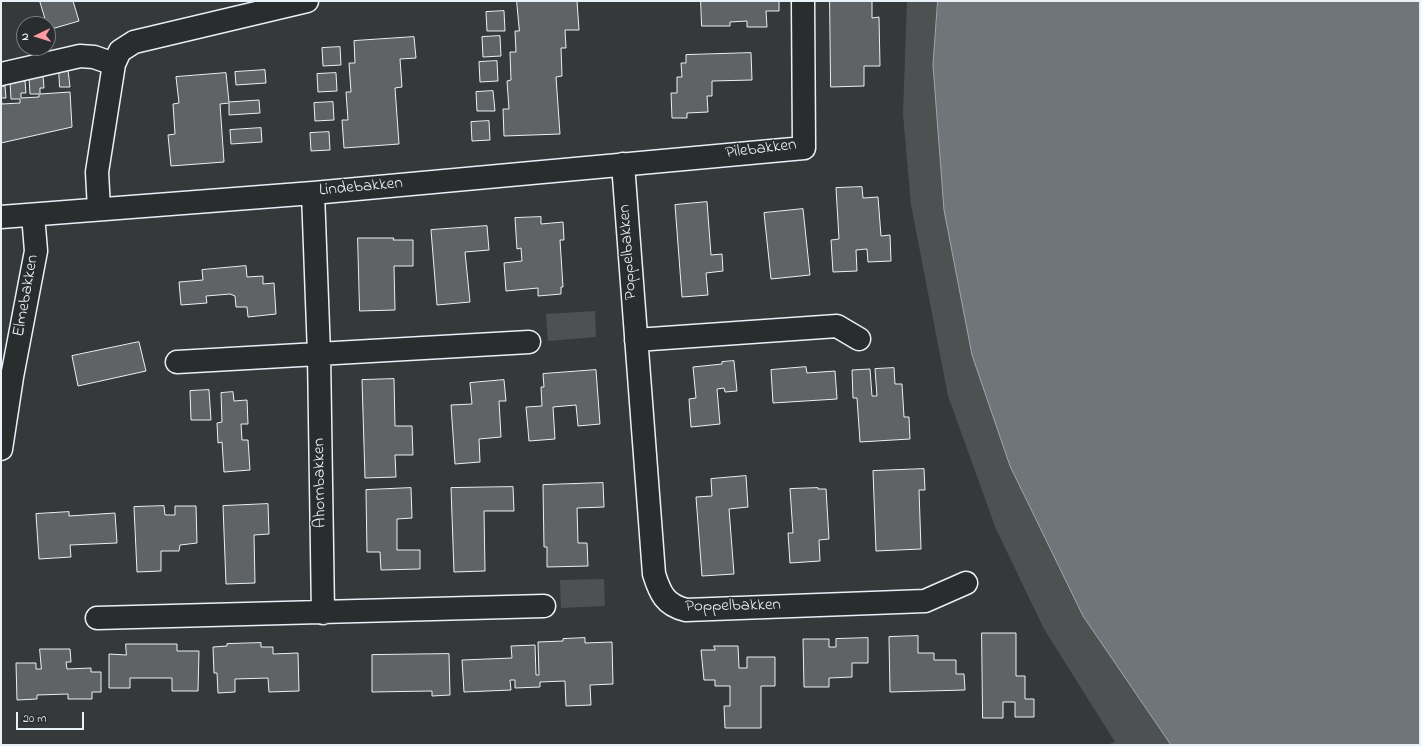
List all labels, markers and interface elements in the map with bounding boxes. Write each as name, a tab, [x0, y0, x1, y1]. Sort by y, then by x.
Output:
north arrow	[16, 16, 56, 56]
text: N	[17, 32, 33, 41]
street label: Pilebakken	[724, 136, 798, 164]
street label: Lindebakken	[318, 174, 404, 202]
street label: Poppelbakken	[615, 204, 643, 300]
street label: Elmebakken	[10, 253, 44, 339]
street label: Ahornbakken	[310, 438, 332, 528]
street label: Poppelbakken	[685, 596, 781, 618]
scale bar	[18, 704, 86, 730]
text: 20 m	[23, 710, 46, 728]

